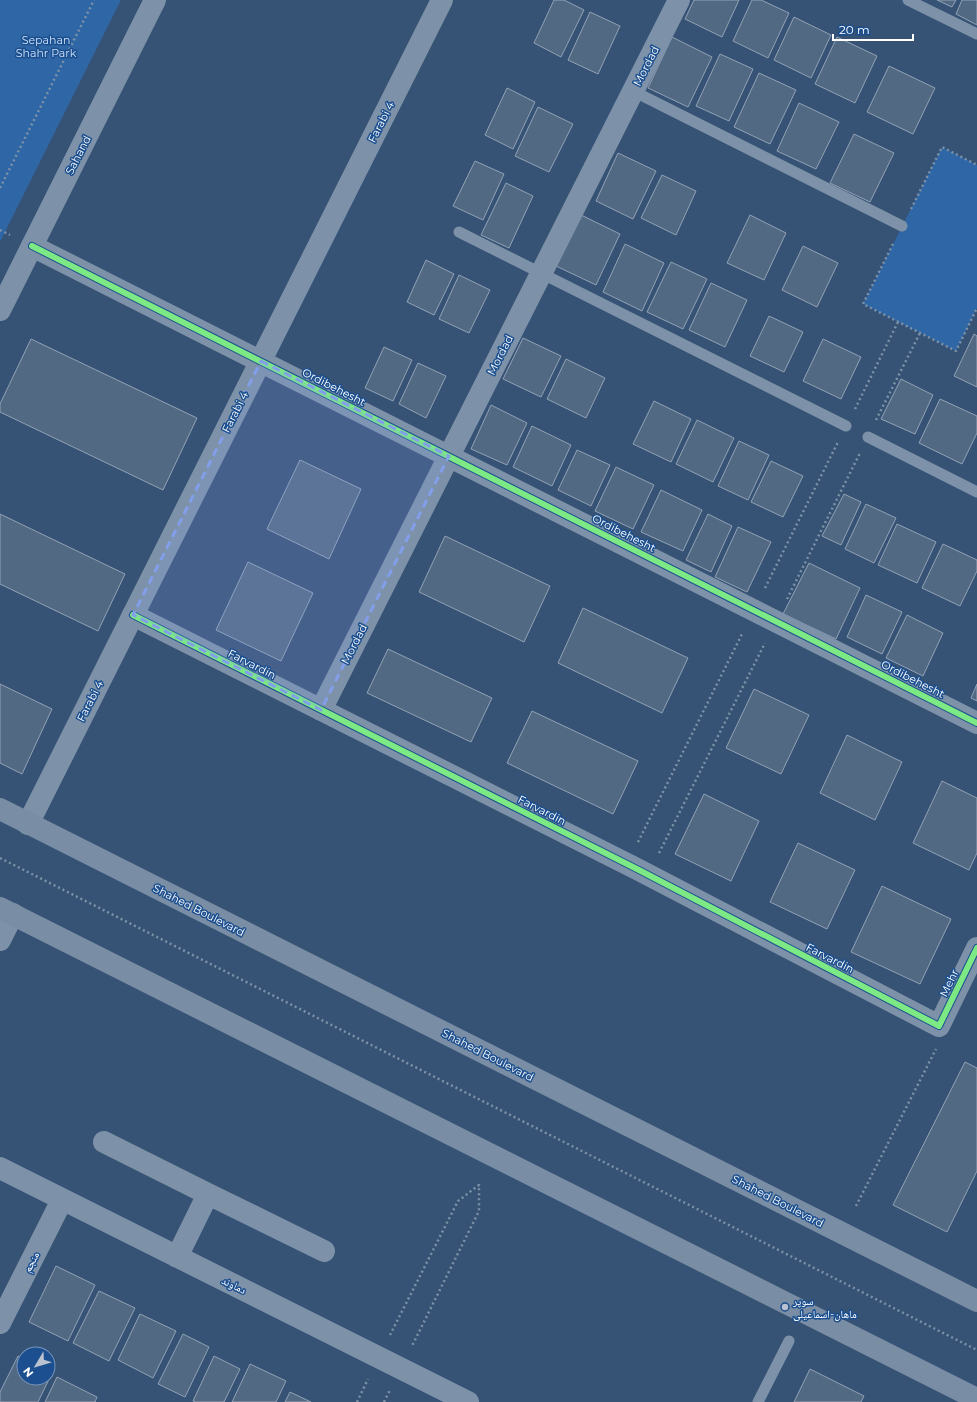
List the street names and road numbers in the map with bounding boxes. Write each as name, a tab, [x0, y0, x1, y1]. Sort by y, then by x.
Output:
street label: Mordad	[630, 44, 662, 88]
street label: Farabi 4	[365, 98, 398, 145]
street label: Sahand	[62, 133, 94, 177]
street label: Mordad	[484, 333, 516, 377]
street label: Ordibehesht	[300, 365, 369, 409]
street label: Farabi 4	[219, 388, 252, 435]
street label: Ordibehesht	[590, 511, 659, 555]
street label: Mordad	[338, 622, 370, 666]
street label: Farvardin	[226, 646, 278, 682]
street label: Ordibehesht	[879, 657, 948, 701]
street label: Farabi 4	[74, 677, 107, 724]
street label: Farvardin	[516, 792, 568, 828]
street label: Shahed Boulevard	[151, 881, 247, 939]
street label: Farvardin	[804, 940, 856, 976]
street label: Mehr	[936, 967, 962, 999]
street label: Shahed Boulevard	[440, 1026, 536, 1084]
street label: Shahed Boulevard	[730, 1172, 826, 1230]
street label: منجم	[20, 1249, 43, 1275]
street label: دماوند	[219, 1273, 249, 1297]

